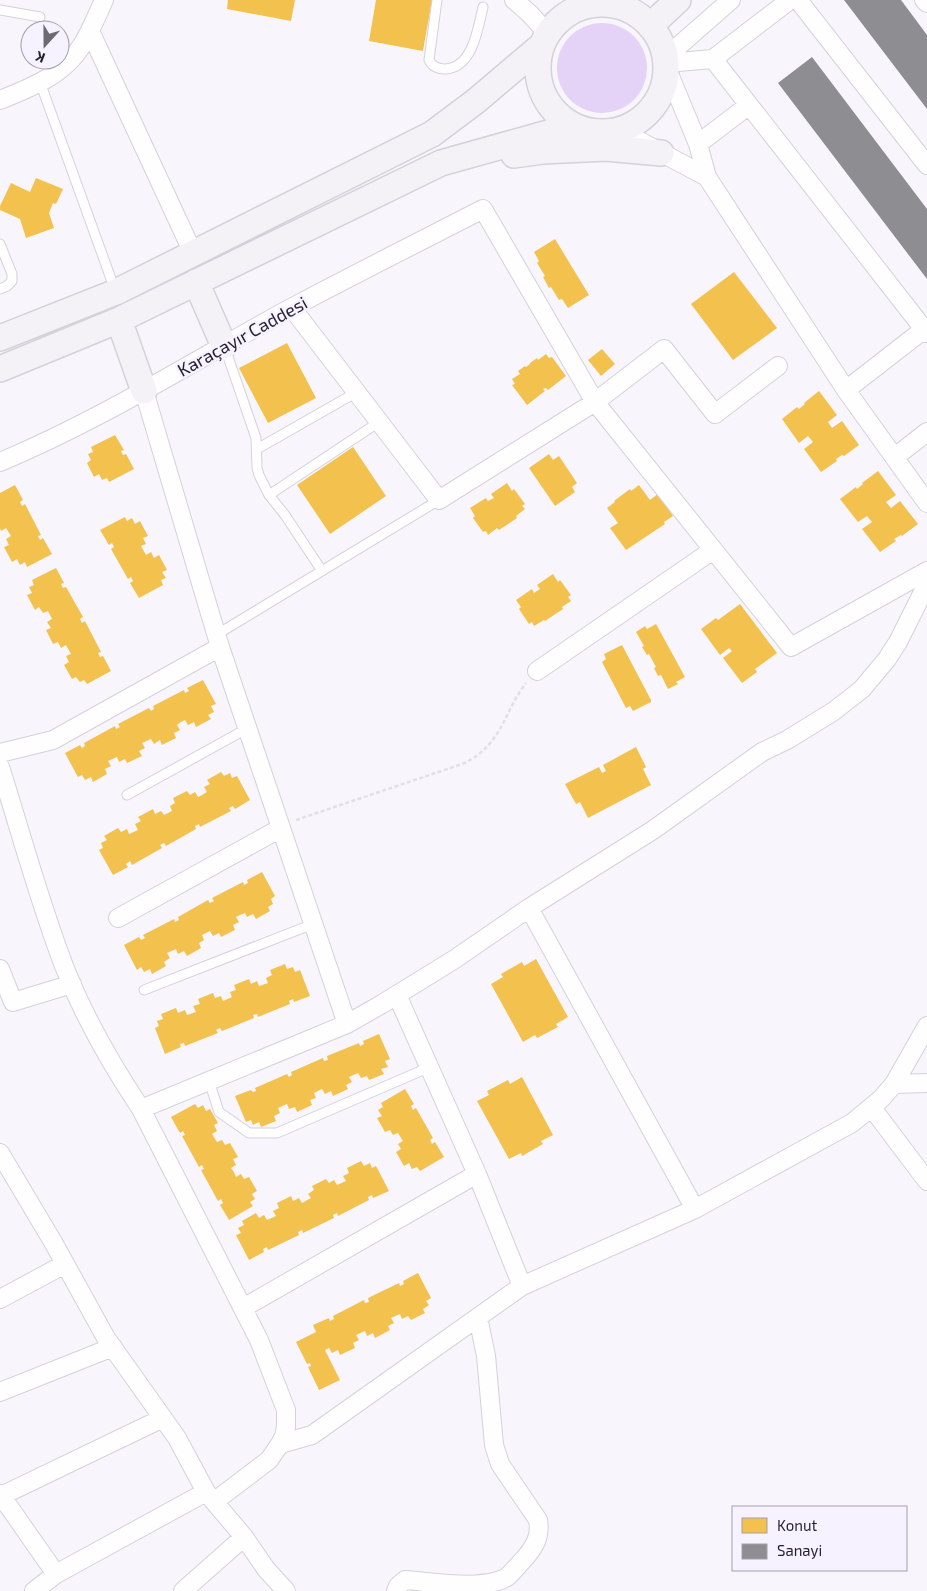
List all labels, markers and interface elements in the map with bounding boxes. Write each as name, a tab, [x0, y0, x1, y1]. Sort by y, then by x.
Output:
north arrow	[20, 20, 70, 70]
text: K	[33, 48, 47, 67]
street label: Karaçayır Caddesi	[173, 291, 311, 382]
legend	[732, 1506, 907, 1571]
text: Konut	[777, 1516, 817, 1534]
text: Sanayi	[777, 1541, 822, 1559]

